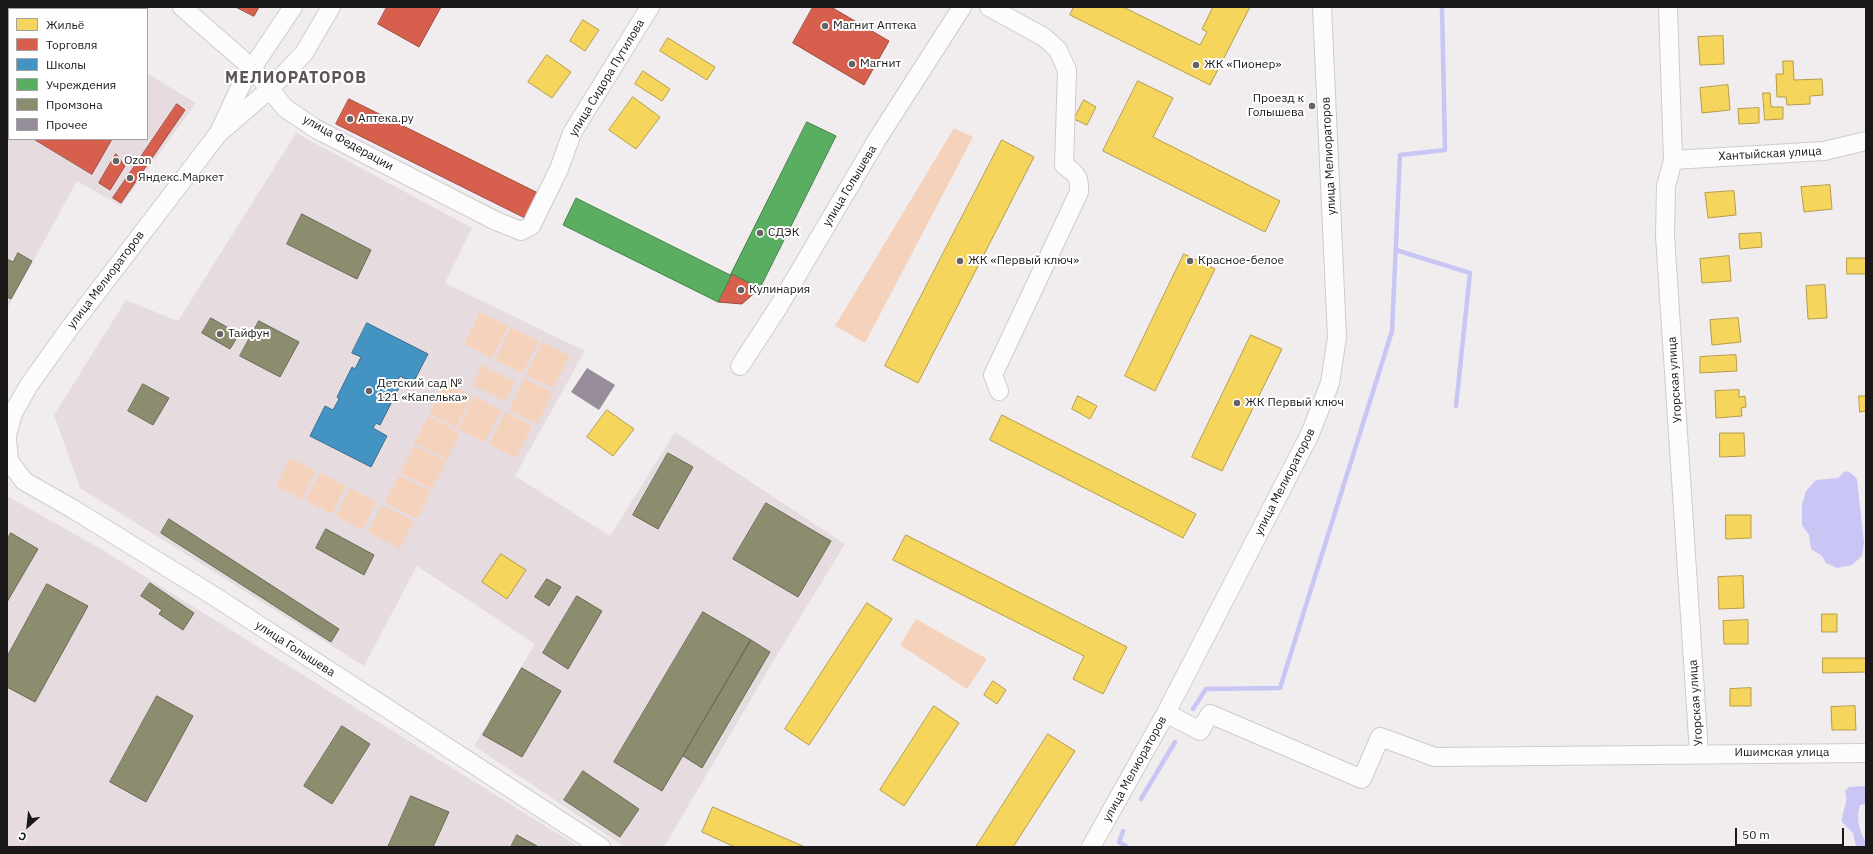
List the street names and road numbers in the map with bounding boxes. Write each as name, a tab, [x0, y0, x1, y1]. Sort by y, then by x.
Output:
street label: улица Сидора Путилова	[566, 17, 648, 139]
street label: улица Мелиораторов	[1319, 96, 1339, 216]
street label: улица Федерации	[300, 112, 396, 174]
street label: улица Голышева	[820, 143, 880, 229]
street label: Хантыйская улица	[1718, 144, 1822, 164]
street label: улица Мелиораторов	[65, 228, 147, 332]
street label: Угорская улица	[1665, 336, 1685, 424]
street label: улица Мелиораторов	[1252, 426, 1318, 538]
street label: улица Голышева	[252, 618, 338, 680]
street label: Угорская улица	[1686, 659, 1706, 747]
street label: улица Мелиораторов	[1100, 714, 1170, 824]
street label: Ишимская улица	[1735, 746, 1829, 760]

